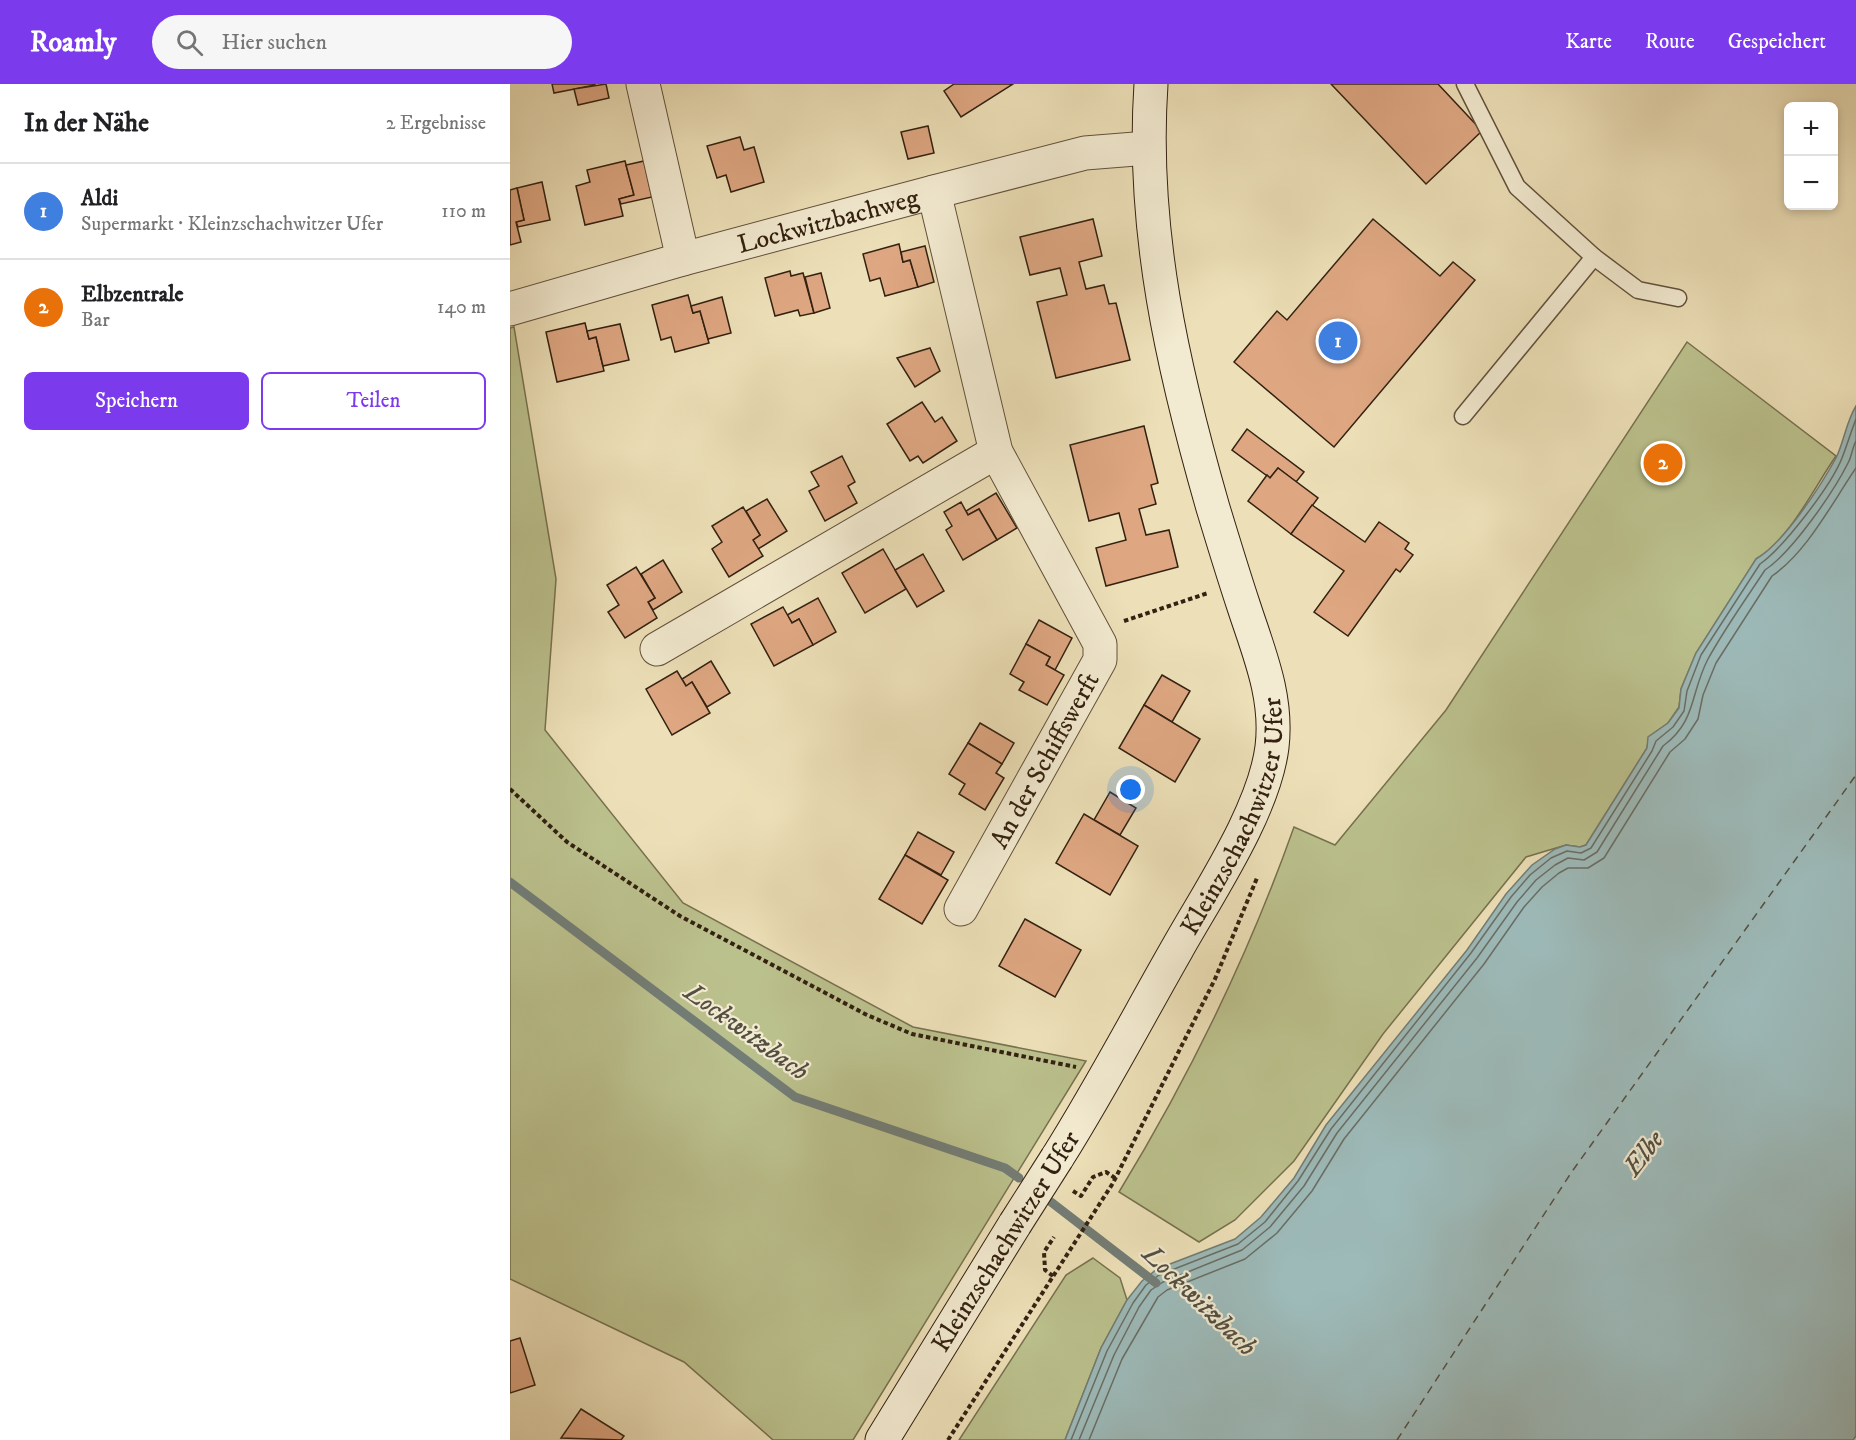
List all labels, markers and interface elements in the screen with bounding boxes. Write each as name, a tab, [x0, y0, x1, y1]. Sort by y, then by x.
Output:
search box	[152, 15, 572, 69]
text: Roamly	[30, 25, 116, 60]
icon: search	[173, 26, 206, 59]
text: Hier suchen	[221, 29, 327, 56]
text: Karte	[1565, 29, 1612, 55]
text: Route	[1645, 29, 1695, 55]
text: Gespeichert	[1728, 29, 1826, 55]
map controls	[1784, 102, 1838, 210]
button: +	[1784, 102, 1838, 156]
text: In der Nähe	[24, 107, 149, 140]
text: 2 Ergebnisse	[386, 111, 486, 136]
button: −	[1784, 156, 1838, 210]
street label: Lockwitzbachweg	[734, 182, 923, 262]
text: Aldi	[81, 185, 118, 212]
text: 1	[40, 199, 47, 224]
text: 110 m	[441, 199, 486, 224]
text: Supermarkt · Kleinzschachwitzer Ufer	[81, 212, 383, 237]
text: Elbzentrale	[81, 281, 184, 308]
text: 2	[39, 295, 48, 320]
text: 140 m	[437, 295, 486, 320]
text: Bar	[81, 308, 110, 333]
pin: 1	[1318, 318, 1358, 364]
button: Speichern	[24, 372, 249, 430]
button: Teilen	[261, 372, 486, 430]
pin: 2	[1644, 440, 1682, 485]
street label: An der Schiffswerft	[983, 667, 1107, 855]
street label: Kleinzschachwitzer Ufer	[1174, 695, 1291, 941]
your location	[1116, 775, 1145, 804]
water label: Lockwitzbach	[676, 974, 815, 1088]
water label: Elbe	[1615, 1124, 1672, 1185]
street label: Kleinzschachwitzer Ufer	[925, 1125, 1088, 1358]
water label: Lockwitzbach	[1134, 1236, 1264, 1364]

